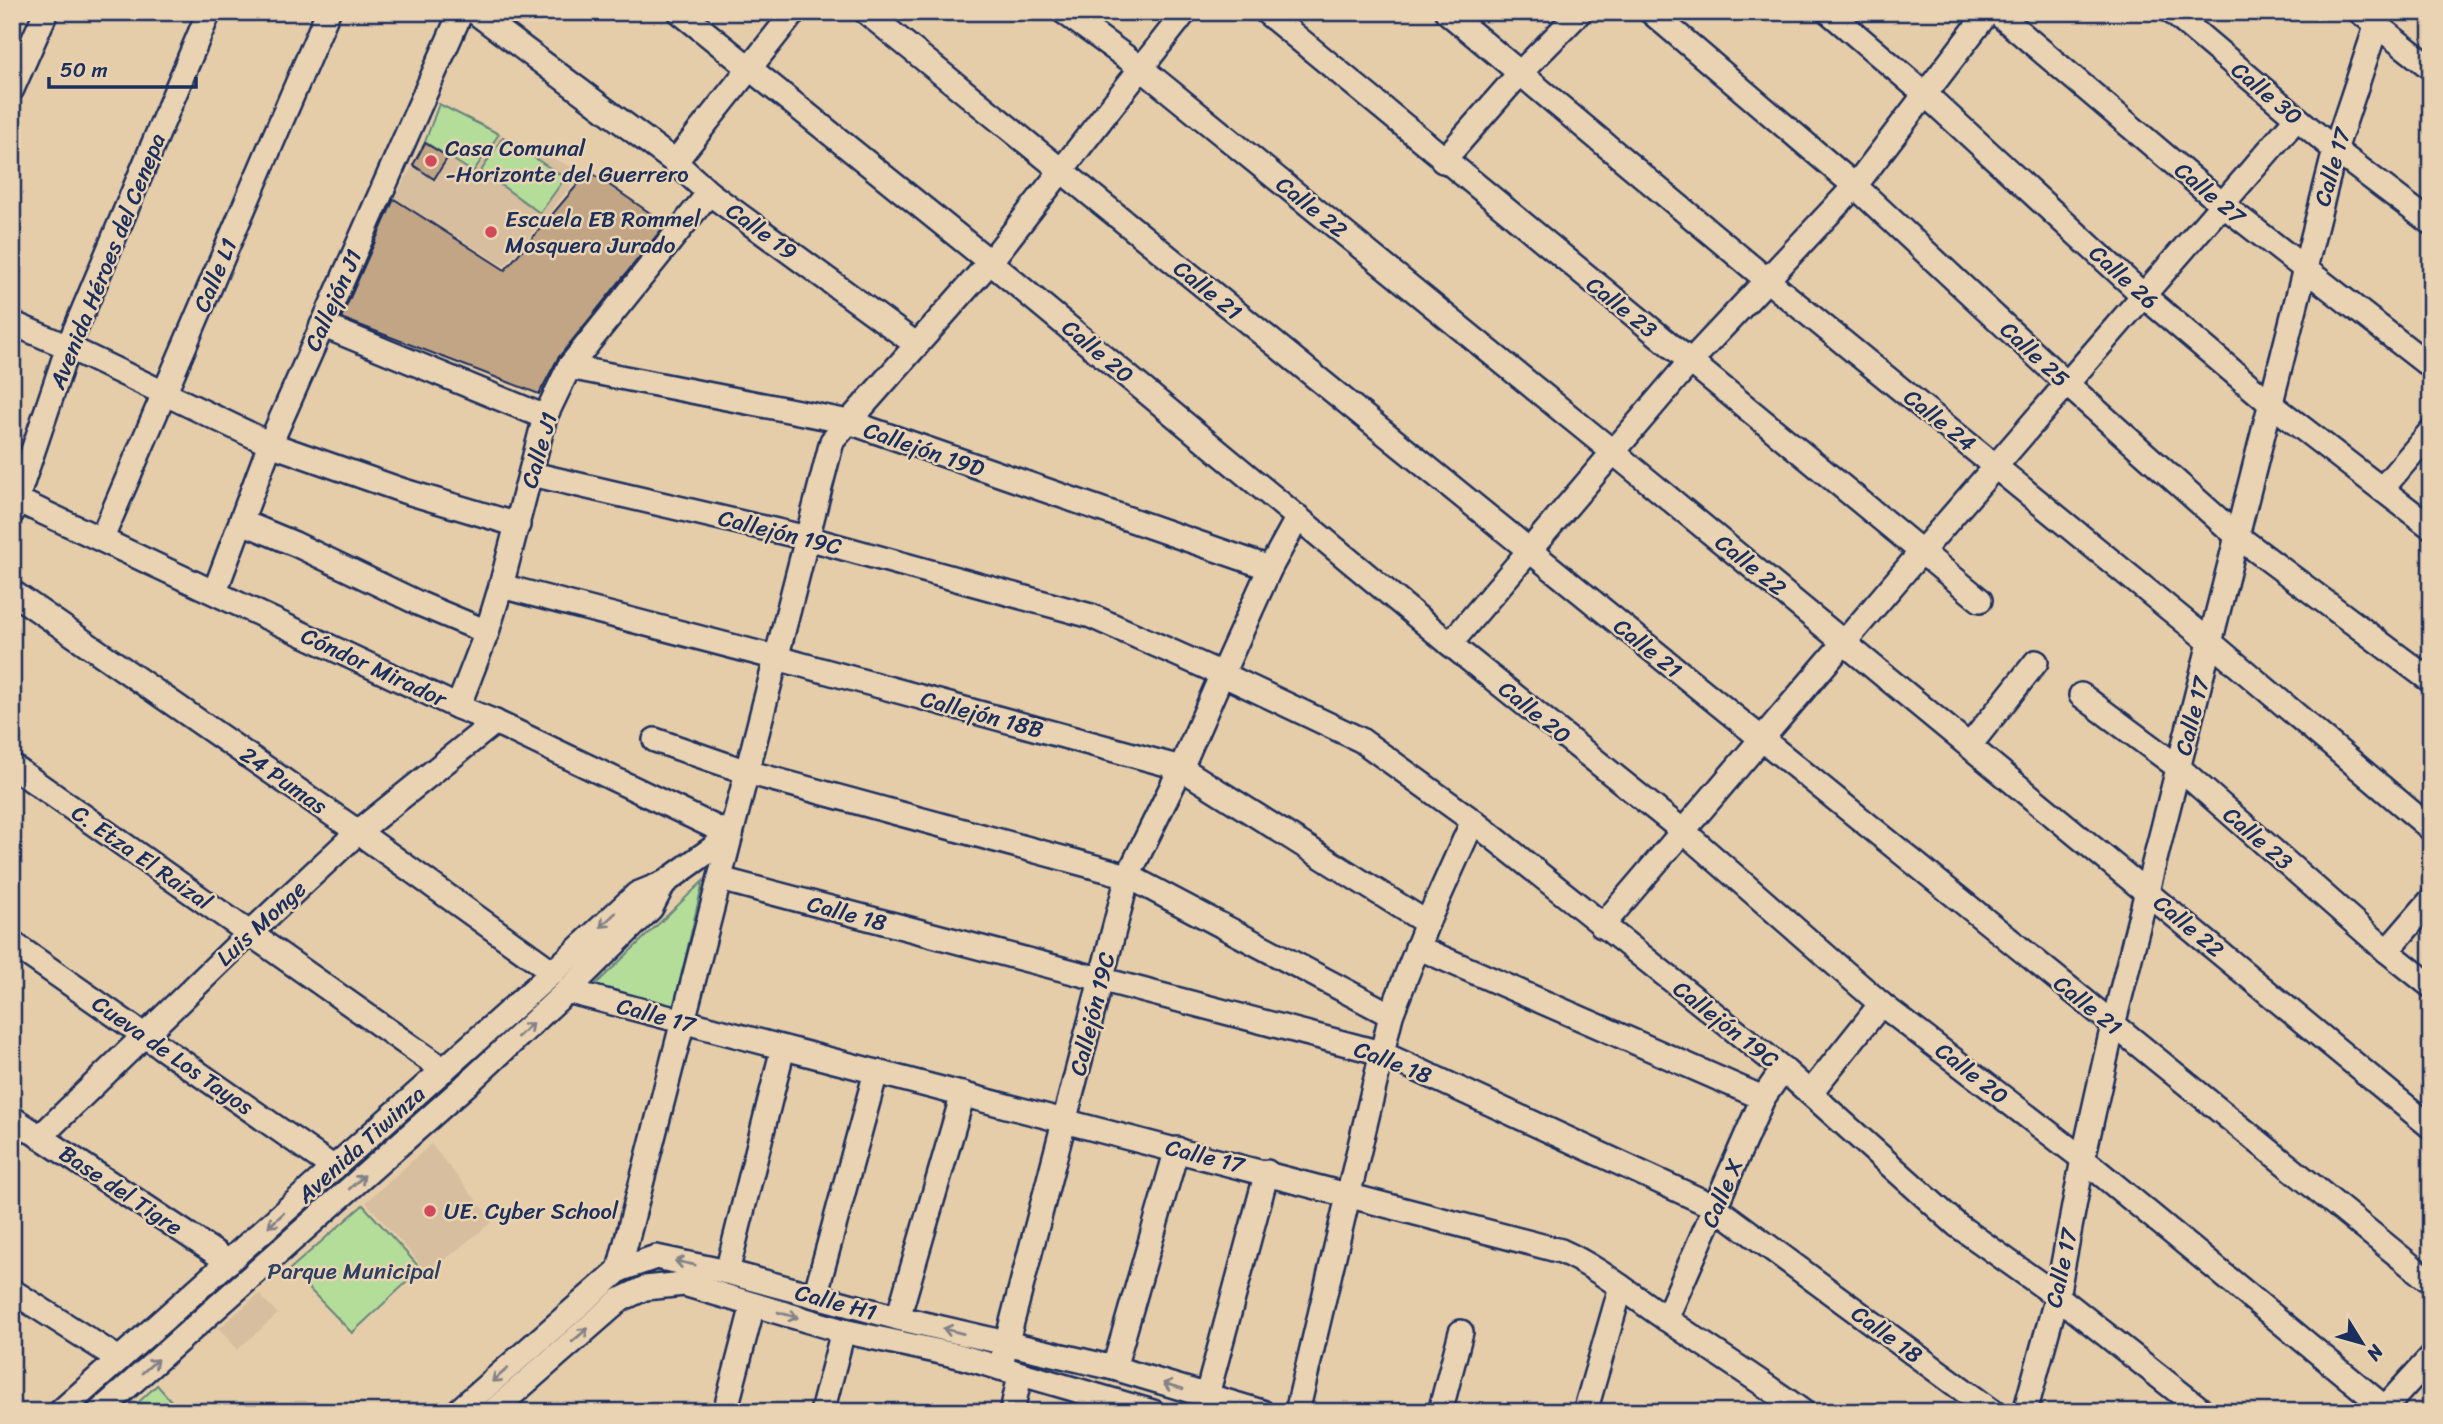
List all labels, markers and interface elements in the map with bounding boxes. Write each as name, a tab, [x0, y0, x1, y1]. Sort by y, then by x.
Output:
scale bar	[49, 46, 196, 90]
text: 50 m	[60, 51, 108, 89]
street label: Calle 30	[2221, 51, 2312, 136]
street label: Calle 17	[2302, 121, 2364, 211]
street label: Avenida Héroes del Cenepa	[37, 126, 178, 397]
place label: Casa Comunal -Horizonte del Guerrero	[445, 128, 689, 195]
street label: Calle 27	[2165, 151, 2256, 237]
marker: Casa Comunal -Horizonte del Guerrero	[423, 153, 439, 169]
street label: Calle 22	[1266, 165, 1357, 250]
street label: Calle 19	[717, 191, 806, 272]
place label: Escuela EB Rommel Mosquera Jurado	[505, 199, 701, 266]
marker: Escuela EB Rommel Mosquera Jurado	[483, 224, 499, 240]
street label: Calle L1	[181, 231, 249, 319]
street label: Calle 26	[2079, 234, 2168, 320]
street label: Callejón J1	[293, 242, 374, 358]
street label: Calle 21	[1164, 249, 1252, 332]
street label: Calle 23	[1577, 265, 1667, 350]
street label: Calle 20	[1052, 308, 1143, 394]
street label: Calle 25	[1990, 311, 2079, 398]
street label: Calle 24	[1894, 378, 1985, 463]
street label: Calle J1	[509, 407, 570, 493]
street label: Callejón 19D	[858, 410, 990, 489]
street label: Callejón 19C	[714, 497, 847, 568]
street label: Calle 22	[1705, 523, 1796, 608]
street label: Calle 21	[1604, 607, 1692, 690]
street label: Cóndor Mirador	[294, 616, 455, 720]
street label: Calle 20	[1489, 670, 1580, 755]
street label: Calle 17	[2163, 671, 2222, 760]
street label: Callejón 18B	[916, 678, 1048, 751]
street label: 24 Pumas	[231, 735, 337, 826]
street label: C. Etza El Raizal	[62, 793, 221, 922]
street label: Calle 23	[2213, 796, 2303, 881]
street label: Luis Monge	[206, 870, 317, 977]
street label: Calle 18	[803, 883, 891, 944]
street label: Calle 22	[2144, 884, 2234, 969]
one-way arrow	[600, 912, 617, 929]
street label: Callejón 19C	[1057, 947, 1128, 1080]
street label: Calle 21	[2044, 964, 2132, 1047]
street label: Callejón 19C	[1663, 969, 1788, 1080]
street label: Cueva de Los Tayos	[83, 984, 263, 1127]
street label: Calle 17	[612, 985, 702, 1046]
one-way arrow	[516, 1021, 533, 1038]
street label: Calle 18	[1348, 1029, 1438, 1096]
street label: Calle 20	[1926, 1031, 2018, 1116]
street label: Avenida Tiwinza	[287, 1075, 436, 1215]
street label: Calle 17	[1161, 1127, 1250, 1186]
street label: Base del Tigre	[50, 1134, 191, 1247]
street label: Calle X	[1690, 1152, 1755, 1234]
one-way arrow	[348, 1174, 365, 1191]
place label: UE. Cyber School	[444, 1191, 619, 1232]
marker: UE. Cyber School	[422, 1203, 438, 1219]
one-way arrow	[267, 1212, 285, 1228]
street label: Calle 17	[2033, 1223, 2090, 1311]
park label: Parque Municipal	[267, 1251, 441, 1292]
one-way arrow	[674, 1256, 697, 1269]
street label: Calle H1	[790, 1272, 881, 1333]
street label: Calle 18	[1842, 1294, 1931, 1375]
north arrow	[2328, 1308, 2398, 1378]
one-way arrow	[776, 1310, 798, 1323]
one-way arrow	[942, 1324, 964, 1337]
one-way arrow	[571, 1327, 589, 1343]
text: N	[2358, 1337, 2393, 1369]
one-way arrow	[141, 1358, 159, 1374]
one-way arrow	[491, 1367, 509, 1383]
one-way arrow	[1163, 1378, 1185, 1391]

